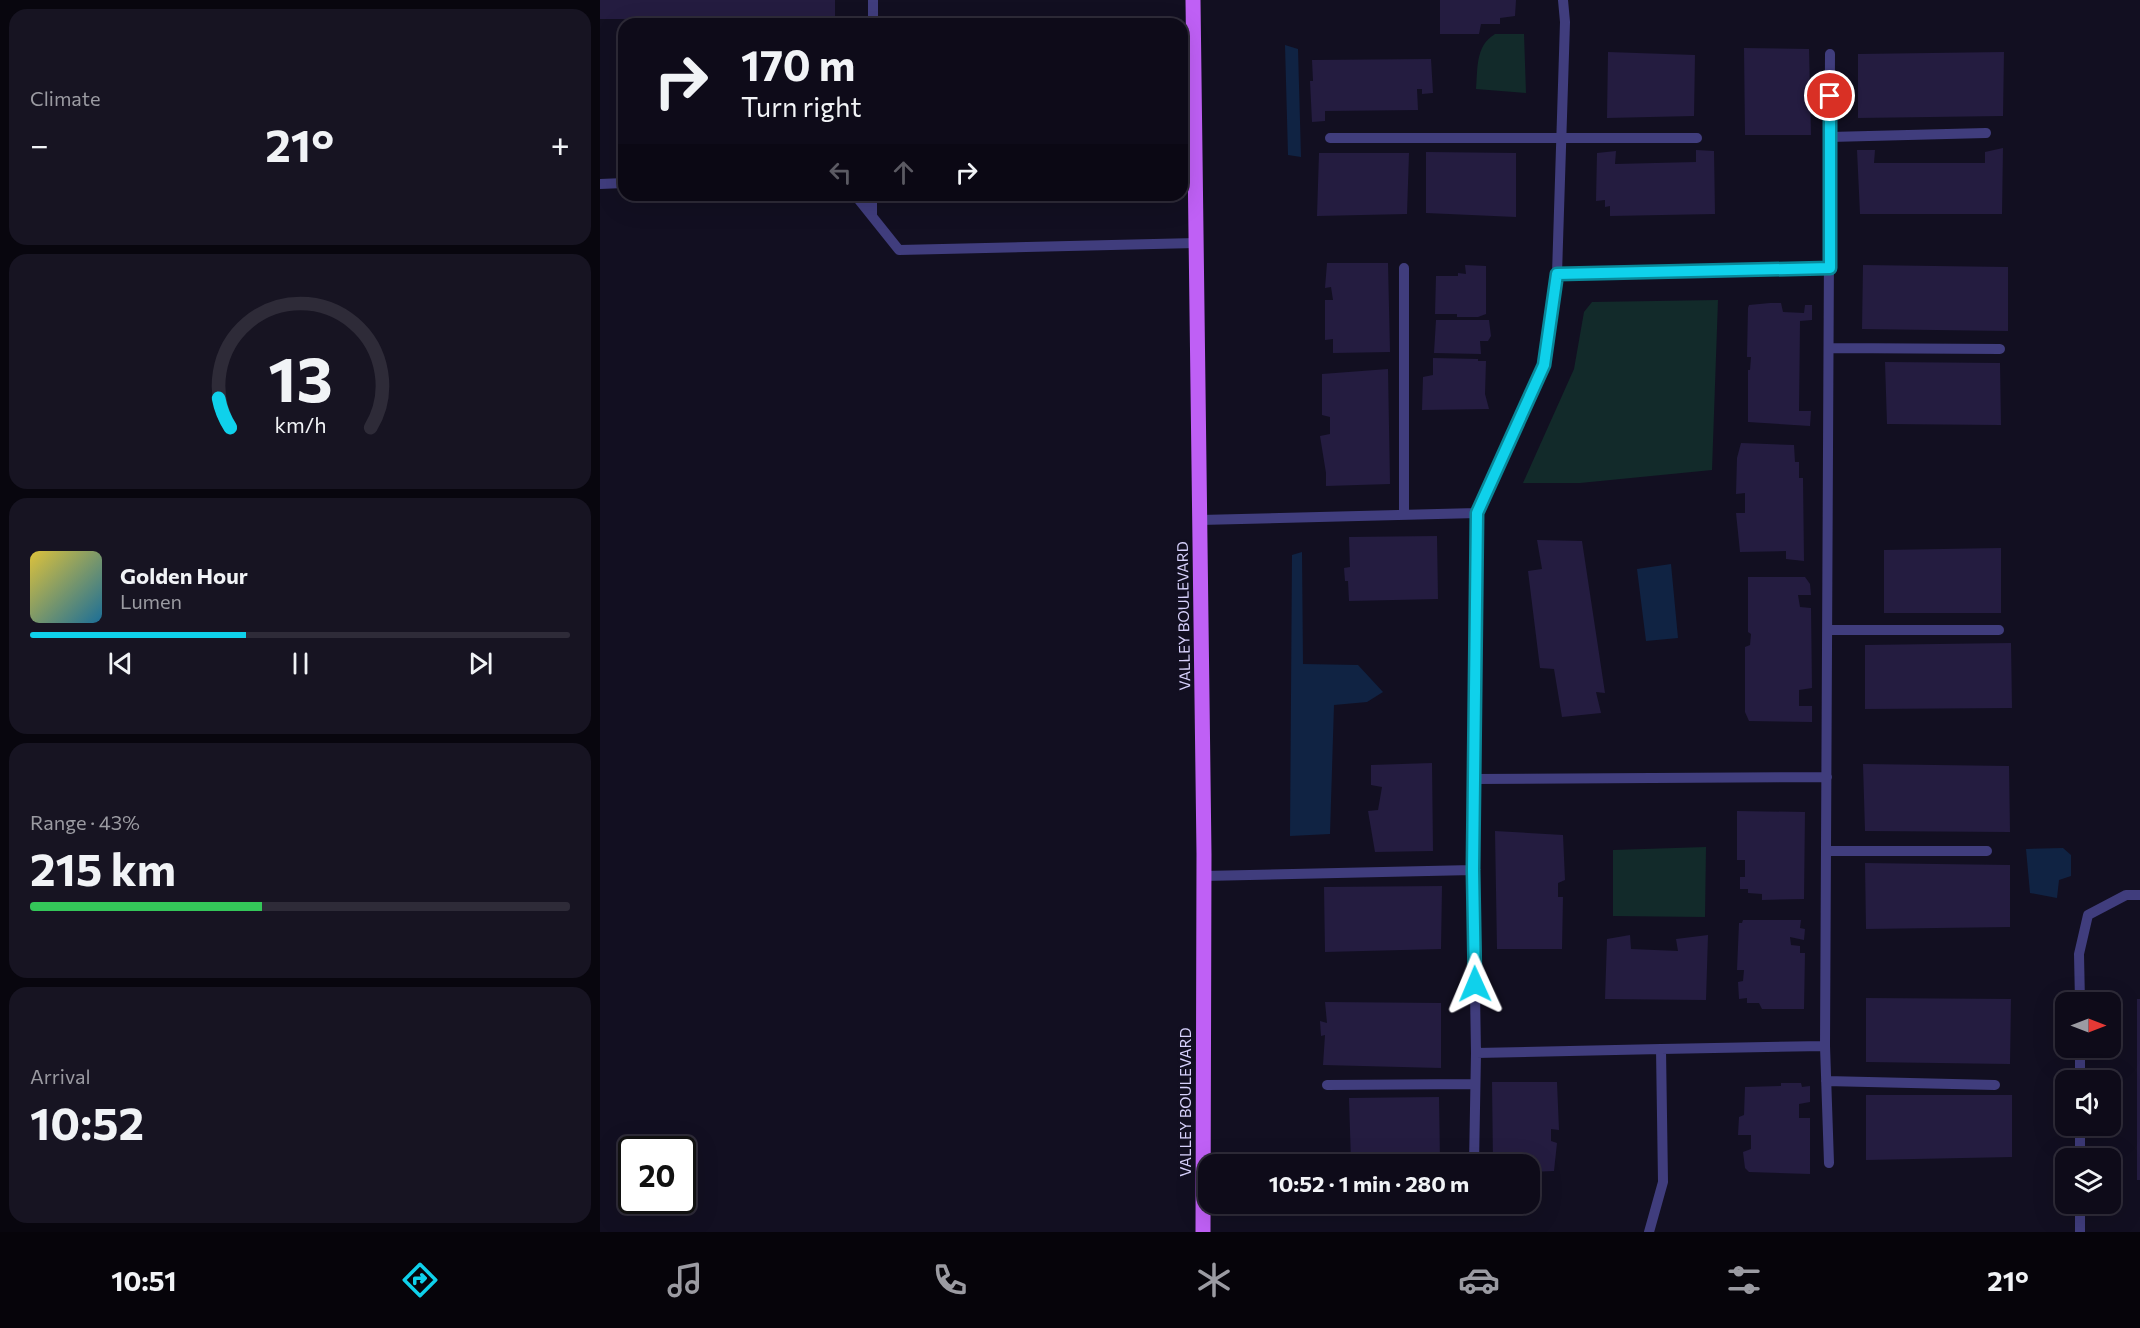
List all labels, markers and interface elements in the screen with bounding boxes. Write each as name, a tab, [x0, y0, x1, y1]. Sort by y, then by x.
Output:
text: 170 m	[741, 38, 855, 90]
icon: right	[642, 42, 720, 120]
pin	[1804, 70, 1855, 121]
icon: arrive	[1813, 79, 1846, 112]
text: Climate	[30, 86, 100, 110]
text: Turn right	[741, 90, 861, 123]
text: 21°	[265, 116, 334, 171]
text: −	[30, 123, 49, 164]
text: +	[551, 123, 570, 164]
icon: left	[824, 156, 857, 189]
icon: ahead	[887, 156, 920, 189]
icon: right	[950, 156, 983, 189]
text: 13	[268, 340, 332, 416]
text: km/h	[274, 412, 326, 438]
street label: VALLEY BOULEVARD	[1173, 541, 1193, 691]
text: Golden Hour	[120, 562, 248, 589]
text: Lumen	[120, 589, 182, 613]
icon: previous	[104, 647, 137, 680]
icon: pause	[284, 647, 317, 680]
icon: next	[464, 647, 497, 680]
text: Range · 43%	[30, 810, 140, 834]
text: 215 km	[30, 840, 176, 895]
position arrow	[1443, 952, 1507, 1016]
north arrow	[2055, 992, 2121, 1058]
map controls	[2055, 992, 2121, 1214]
street label: VALLEY BOULEVARD	[1176, 1027, 1194, 1177]
text: Arrival	[30, 1064, 91, 1088]
button: sound	[2055, 1070, 2121, 1136]
text: 10:52	[30, 1094, 144, 1149]
speed limit sign: 20	[618, 1136, 696, 1214]
button: layers	[2055, 1148, 2121, 1214]
text: 10:52 · 1 min · 280 m	[1269, 1170, 1469, 1197]
icon: directions	[399, 1259, 441, 1301]
icon: music	[664, 1259, 706, 1301]
icon: phone	[929, 1259, 971, 1301]
icon: climate	[1193, 1259, 1235, 1301]
icon: car	[1458, 1259, 1500, 1301]
icon: filters	[1723, 1259, 1765, 1301]
text: 10:51	[111, 1264, 177, 1297]
text: 21°	[1987, 1264, 2029, 1297]

